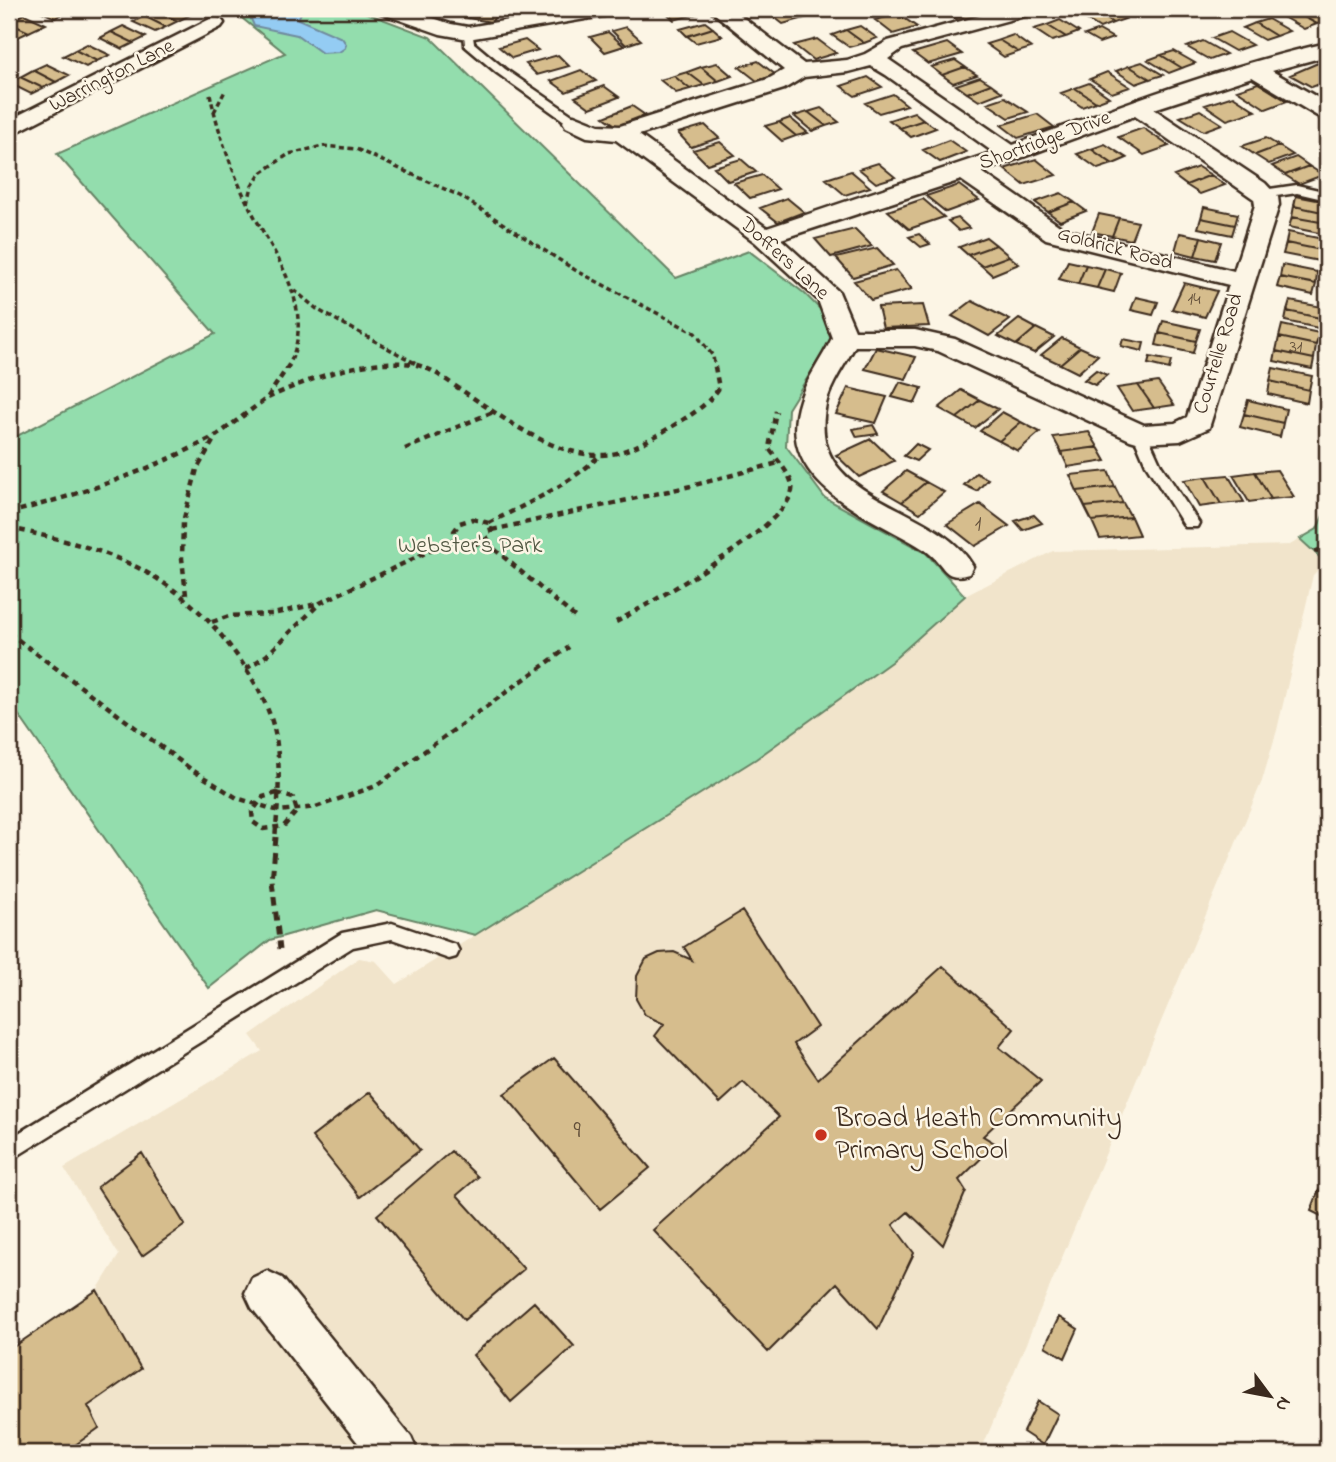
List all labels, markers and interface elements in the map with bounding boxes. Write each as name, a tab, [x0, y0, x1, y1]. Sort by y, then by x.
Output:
street label: Warrington Lane	[44, 31, 181, 122]
street label: Shortridge Drive	[975, 103, 1116, 181]
street label: Doffers Lane	[732, 210, 836, 308]
street label: Goldrick Road	[1054, 219, 1176, 279]
house number: 14	[1187, 287, 1201, 313]
street label: Courtelle Road	[1186, 290, 1252, 418]
house number: 31	[1289, 335, 1303, 361]
house number: 1	[975, 510, 982, 540]
park label: Webster's Park	[398, 529, 543, 564]
place label: Broad Heath Community Primary School	[834, 1099, 1122, 1172]
house number: 9	[573, 1114, 581, 1149]
marker: Broad Heath Community Primary School	[813, 1127, 829, 1143]
north arrow	[1234, 1360, 1304, 1430]
text: N	[1267, 1391, 1297, 1416]

